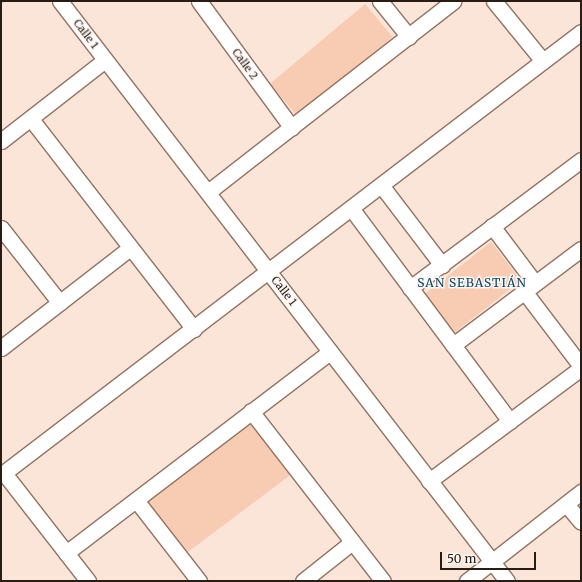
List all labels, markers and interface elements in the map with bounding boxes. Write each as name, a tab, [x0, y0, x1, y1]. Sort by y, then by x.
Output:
street label: Calle 1	[71, 17, 101, 51]
street label: Calle 2	[229, 46, 261, 82]
street label: Calle 1	[269, 274, 299, 308]
district label: SAN SEBASTIÁN	[417, 276, 527, 290]
scale bar	[442, 544, 538, 570]
text: 50 m	[447, 551, 476, 566]

